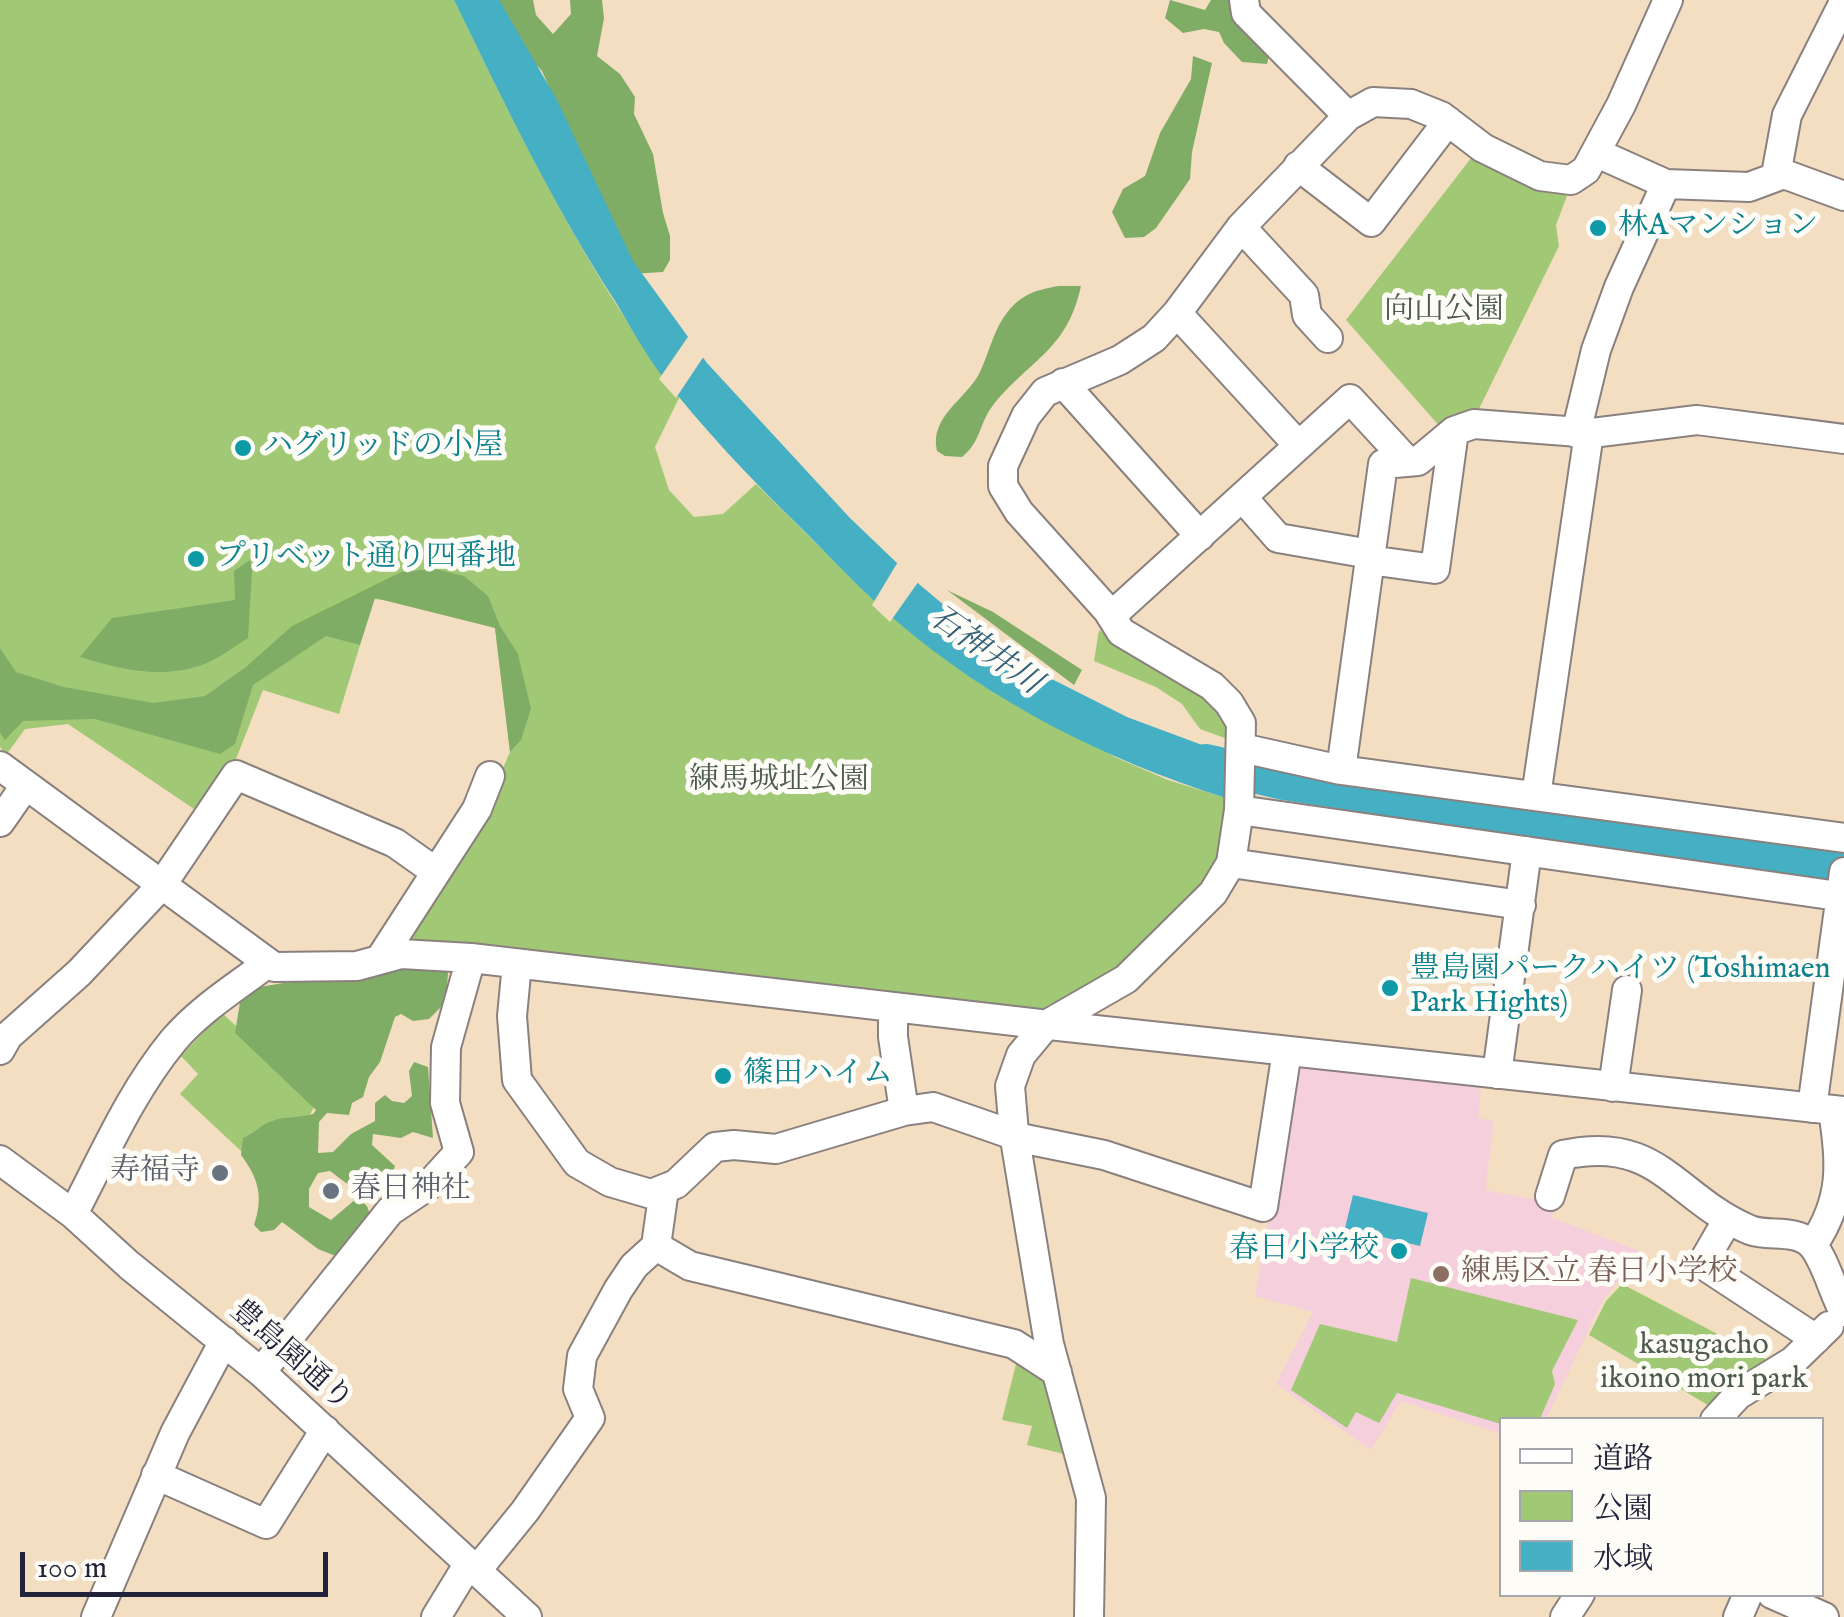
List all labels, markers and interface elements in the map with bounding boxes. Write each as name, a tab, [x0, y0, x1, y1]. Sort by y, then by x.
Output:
place label: 林Aマンション	[1618, 210, 1818, 246]
marker: 林Aマンション	[1587, 217, 1609, 239]
park label: 向山公園	[1384, 294, 1504, 330]
place label: ハグリッドの小屋	[263, 430, 503, 466]
marker: ハグリッドの小屋	[232, 437, 254, 459]
place label: プリベット通り四番地	[216, 541, 516, 577]
marker: プリベット通り四番地	[185, 548, 207, 570]
water label: 石神井川	[921, 600, 1047, 704]
park label: 練馬城址公園	[689, 764, 869, 800]
place label: 豊島園パークハイツ (Toshimaen Park Hights)	[1410, 953, 1830, 1024]
marker: 豊島園パークハイツ (Toshimaen Park Hights)	[1379, 977, 1401, 999]
place label: 篠田ハイム	[743, 1058, 893, 1094]
marker: 篠田ハイム	[712, 1065, 734, 1087]
place label: 寿福寺	[110, 1155, 200, 1191]
marker: 寿福寺	[209, 1162, 231, 1184]
place label: 春日神社	[351, 1173, 471, 1209]
marker: 春日神社	[320, 1180, 342, 1202]
place label: 春日小学校	[1229, 1233, 1379, 1269]
marker: 春日小学校	[1388, 1240, 1410, 1262]
place label: 練馬区立 春日小学校	[1461, 1256, 1738, 1292]
marker: 練馬区立 春日小学校	[1430, 1263, 1452, 1285]
street label: 豊島園通り	[222, 1294, 358, 1420]
park label: kasugacho ikoino mori park	[1600, 1329, 1808, 1400]
legend	[1499, 1417, 1824, 1597]
text: 道路	[1593, 1441, 1653, 1479]
text: 公園	[1593, 1491, 1653, 1529]
scale bar	[25, 1532, 332, 1594]
text: 水域	[1593, 1541, 1653, 1579]
text: 100 m	[37, 1550, 107, 1588]

